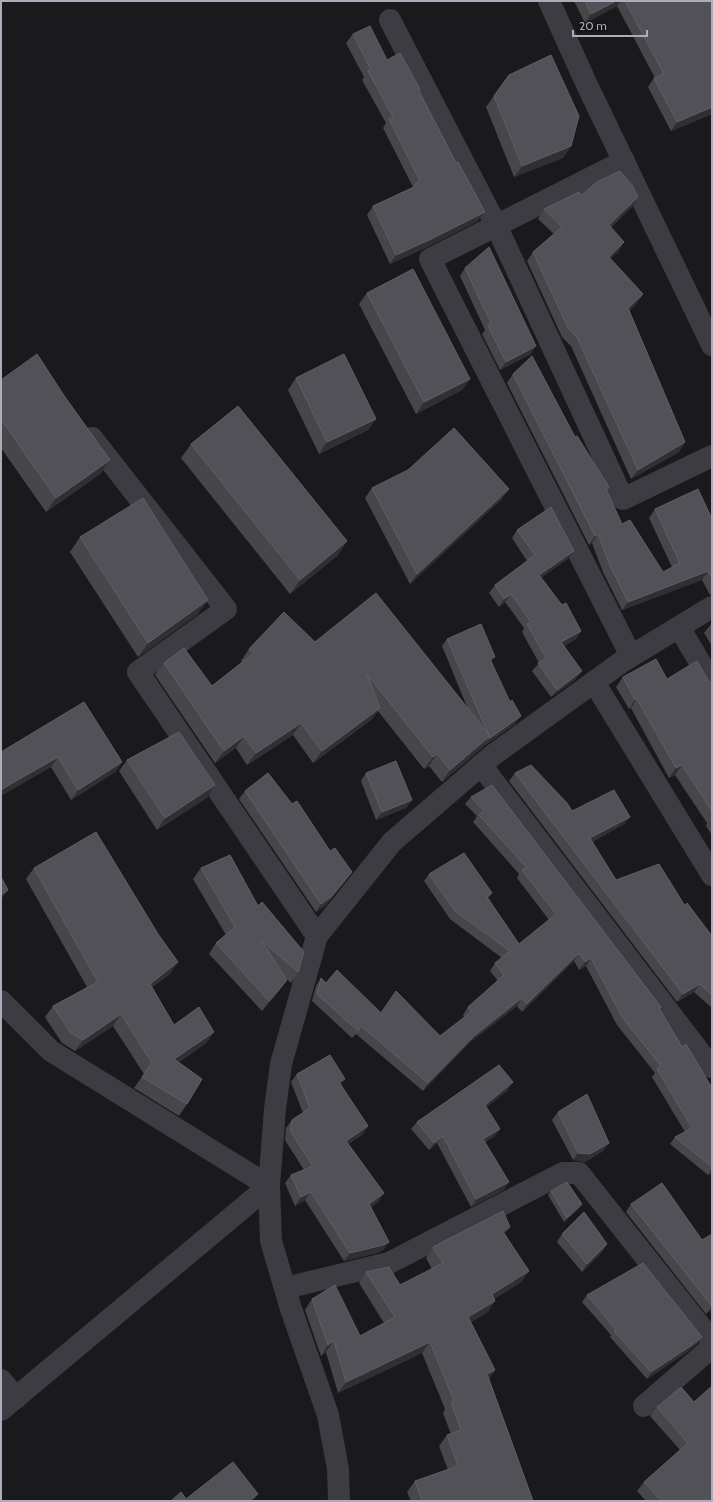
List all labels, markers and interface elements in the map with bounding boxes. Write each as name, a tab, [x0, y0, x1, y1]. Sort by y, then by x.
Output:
scale bar	[573, 12, 647, 38]
text: 20 m	[579, 18, 607, 33]

